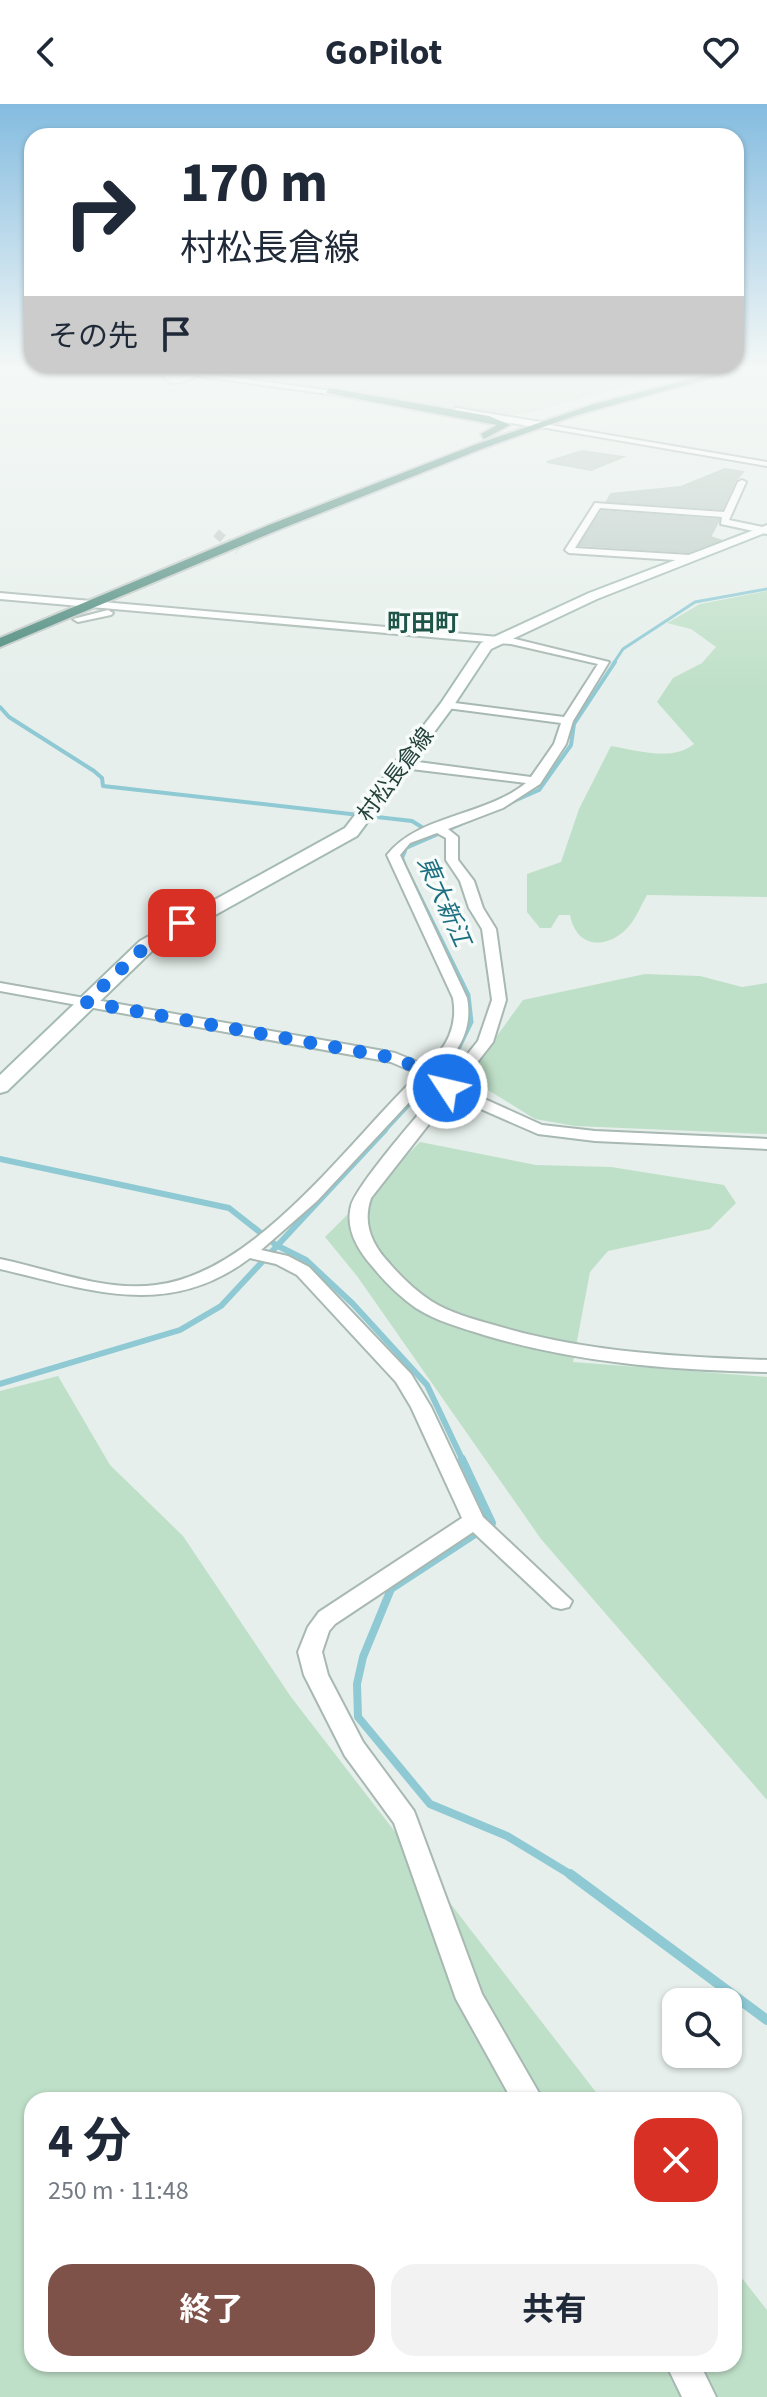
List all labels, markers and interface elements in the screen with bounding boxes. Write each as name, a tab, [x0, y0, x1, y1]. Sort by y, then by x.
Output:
text: GoPilot	[325, 27, 442, 78]
icon: back	[24, 30, 68, 74]
icon: heart	[699, 30, 743, 74]
text: 170 m	[180, 144, 328, 223]
icon: right	[48, 160, 152, 264]
text: 村松長倉線	[180, 223, 360, 274]
icon: arrive	[154, 312, 198, 356]
text: その先	[48, 315, 138, 358]
district label: 町田町	[387, 606, 459, 641]
street label: 村松長倉線	[350, 721, 442, 828]
water label: 東大新江	[408, 850, 480, 955]
pin	[148, 889, 216, 957]
icon: arrive	[160, 901, 204, 945]
position arrow	[405, 1046, 489, 1130]
map controls	[662, 1988, 742, 2068]
button: search	[662, 1988, 742, 2068]
text: 4 分	[48, 2108, 131, 2176]
button: close	[634, 2118, 718, 2202]
text: 250 m · 11:48	[48, 2172, 189, 2209]
button: 終了	[48, 2264, 375, 2356]
button: 共有	[391, 2264, 718, 2356]

